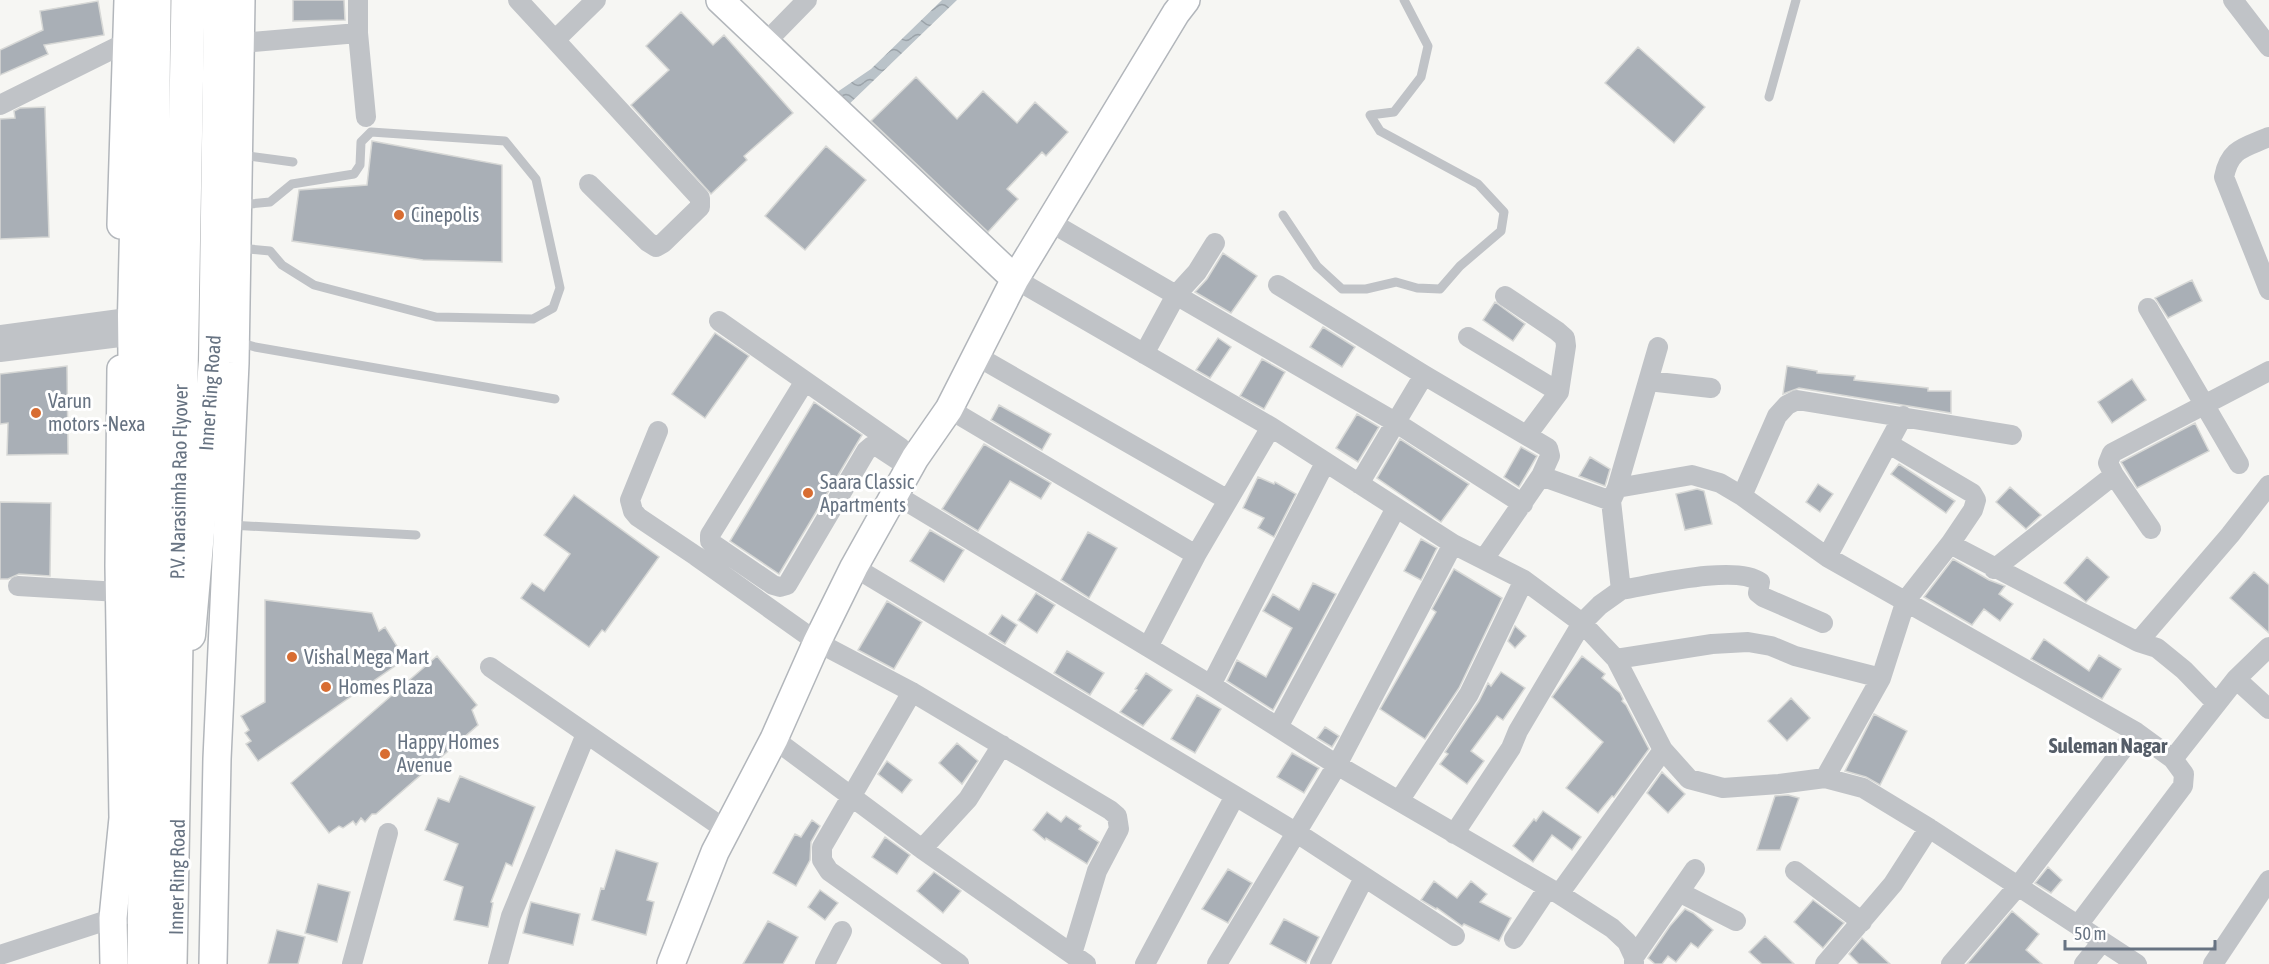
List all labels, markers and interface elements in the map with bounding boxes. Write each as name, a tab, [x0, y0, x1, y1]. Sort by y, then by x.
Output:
place label: Cinepolis	[411, 203, 479, 226]
marker: Cinepolis	[392, 208, 406, 222]
street label: Inner Ring Road	[194, 334, 225, 452]
street label: P.V. Narasimha Rao Flyover	[165, 383, 192, 580]
place label: Varun motors -Nexa	[48, 389, 146, 435]
marker: Varun motors -Nexa	[29, 406, 43, 420]
place label: Saara Classic Apartments	[820, 470, 915, 516]
marker: Saara Classic Apartments	[801, 486, 815, 500]
place label: Vishal Mega Mart	[304, 645, 430, 668]
marker: Vishal Mega Mart	[285, 650, 299, 664]
place label: Homes Plaza	[338, 675, 433, 698]
marker: Homes Plaza	[319, 680, 333, 694]
place label: Happy Homes Avenue	[397, 730, 499, 776]
district label: Suleman Nagar	[2049, 733, 2168, 757]
marker: Happy Homes Avenue	[378, 747, 392, 761]
street label: Inner Ring Road	[164, 819, 189, 935]
scale bar	[2065, 913, 2215, 951]
text: 50 m	[2074, 923, 2106, 944]

